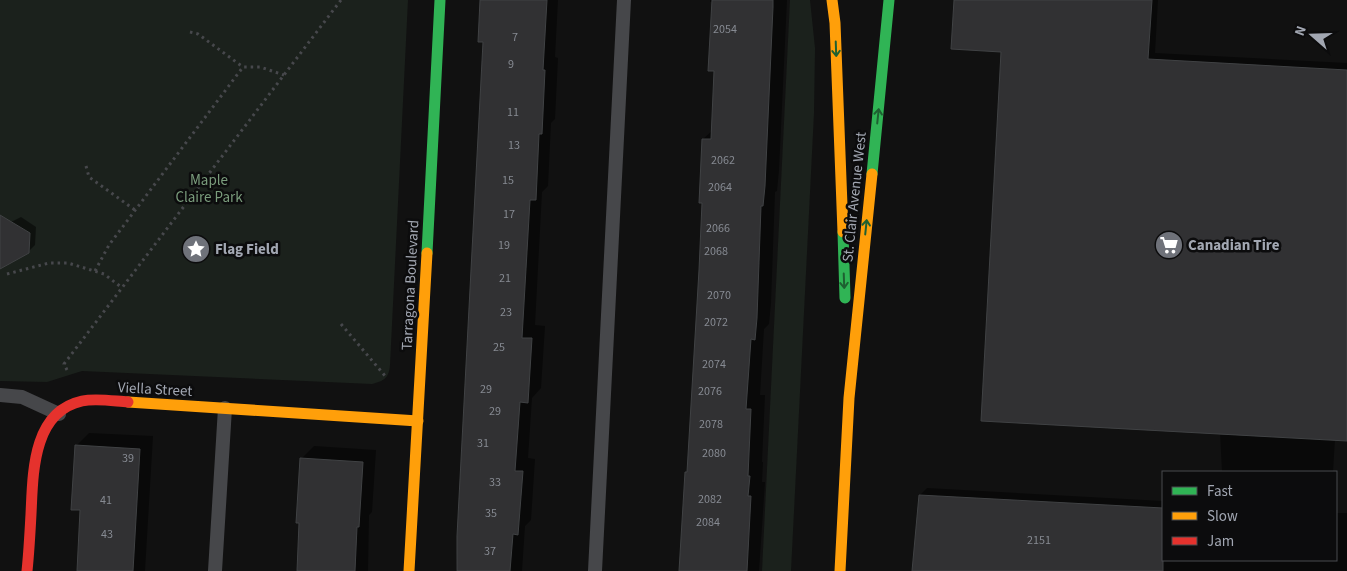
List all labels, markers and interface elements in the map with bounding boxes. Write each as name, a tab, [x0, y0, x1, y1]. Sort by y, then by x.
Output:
north arrow	[1287, 10, 1337, 60]
house number: 2054	[713, 21, 737, 38]
text: N	[1290, 23, 1312, 39]
house number: 7	[512, 29, 518, 46]
one-way arrow	[831, 40, 840, 56]
house number: 9	[508, 56, 514, 73]
house number: 11	[507, 104, 519, 121]
one-way arrow	[873, 108, 882, 124]
street label: St. Clair Avenue West	[837, 131, 872, 263]
house number: 13	[508, 137, 520, 154]
house number: 2062	[711, 152, 735, 169]
park label: Maple Claire Park	[175, 170, 243, 208]
house number: 15	[502, 172, 514, 189]
house number: 2064	[708, 179, 732, 196]
house number: 17	[503, 206, 515, 223]
street label: Tarragona Boulevard	[397, 219, 424, 351]
house number: 2066	[706, 220, 730, 237]
one-way arrow	[861, 220, 871, 236]
supermarket icon: Canadian Tire	[1154, 230, 1184, 260]
place icon: Flag Field	[181, 234, 211, 264]
place label: Canadian Tire	[1188, 235, 1280, 256]
house number: 19	[498, 237, 510, 254]
place label: Flag Field	[215, 239, 279, 260]
house number: 2068	[704, 243, 728, 260]
house number: 21	[499, 270, 511, 287]
one-way arrow	[840, 273, 849, 289]
house number: 2070	[707, 287, 731, 304]
house number: 23	[500, 304, 512, 321]
house number: 2072	[704, 314, 728, 331]
house number: 25	[493, 339, 505, 356]
house number: 2074	[702, 356, 726, 373]
street label: Viella Street	[117, 377, 193, 402]
house number: 29	[480, 381, 492, 398]
house number: 2076	[698, 383, 722, 400]
house number: 29	[489, 403, 501, 420]
house number: 2078	[699, 416, 723, 433]
house number: 31	[477, 435, 489, 452]
house number: 2080	[702, 445, 726, 462]
house number: 39	[122, 450, 134, 467]
legend	[1162, 471, 1337, 561]
house number: 33	[489, 474, 501, 491]
text: Fast	[1207, 481, 1233, 502]
house number: 2082	[698, 491, 722, 508]
house number: 41	[100, 492, 112, 509]
house number: 35	[485, 505, 497, 522]
text: Slow	[1207, 506, 1238, 527]
house number: 2084	[696, 514, 720, 531]
house number: 43	[101, 526, 113, 543]
text: Jam	[1207, 531, 1234, 552]
house number: 2151	[1027, 532, 1051, 549]
house number: 37	[484, 543, 496, 560]

